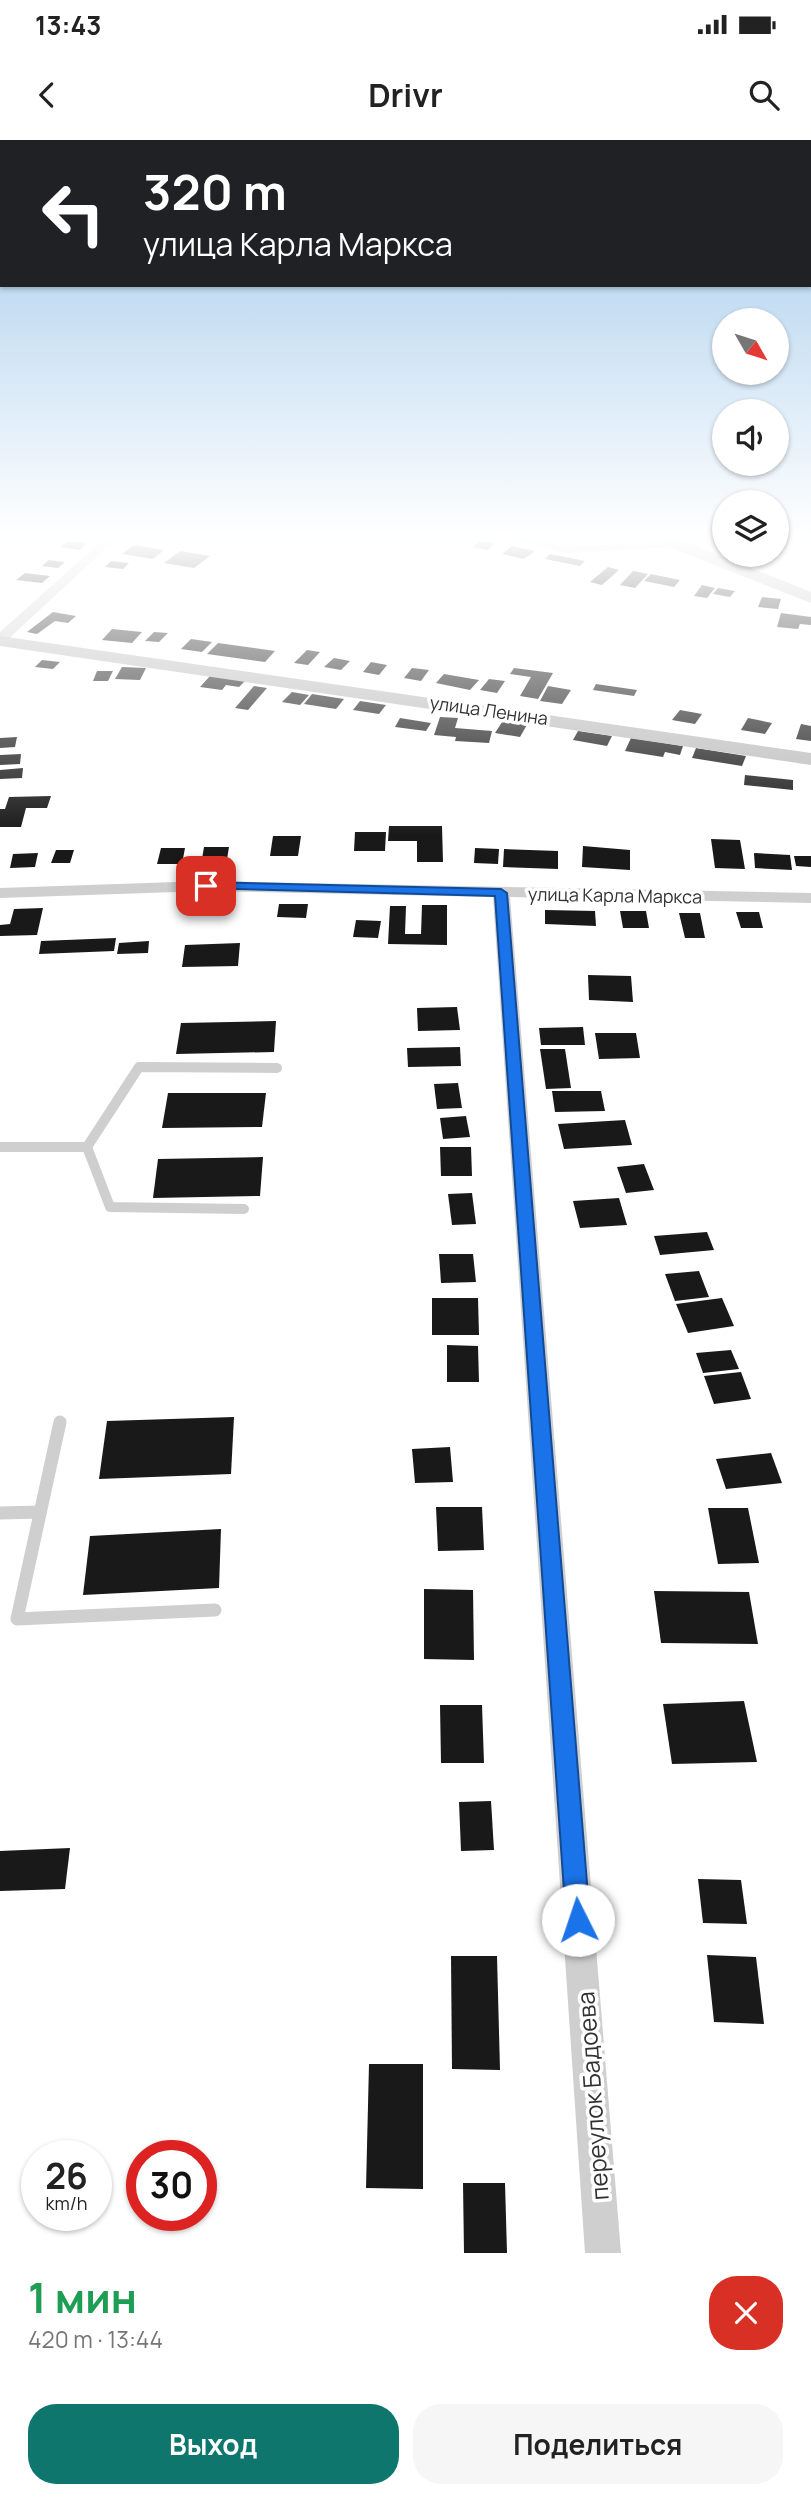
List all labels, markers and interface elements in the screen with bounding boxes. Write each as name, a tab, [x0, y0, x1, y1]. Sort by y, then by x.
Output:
text: 13:43	[35, 7, 101, 43]
text: Drivr	[368, 73, 443, 117]
icon: back	[28, 76, 66, 114]
icon: search	[745, 76, 783, 114]
text: 320 m	[143, 158, 287, 225]
icon: left	[28, 168, 119, 259]
text: улица Карла Маркса	[143, 222, 453, 266]
north arrow	[712, 308, 789, 385]
map controls	[712, 308, 789, 567]
button: sound	[712, 399, 789, 476]
button: layers	[712, 490, 789, 567]
street label: улица Ленина	[428, 690, 550, 730]
pin	[176, 856, 236, 916]
icon: arrive	[187, 867, 225, 905]
street label: улица Карла Маркса	[528, 881, 702, 909]
position arrow	[541, 1883, 615, 1957]
street label: переулок Бадоева	[568, 1991, 616, 2201]
speed limit sign: 30	[126, 2140, 217, 2231]
text: 26	[45, 2152, 88, 2200]
text: km/h	[46, 2191, 87, 2215]
text: 1 мин	[28, 2268, 137, 2326]
button: close	[709, 2276, 783, 2350]
text: 420 m · 13:44	[28, 2323, 163, 2355]
button: Выход	[28, 2404, 399, 2484]
button: Поделиться	[413, 2404, 783, 2484]

